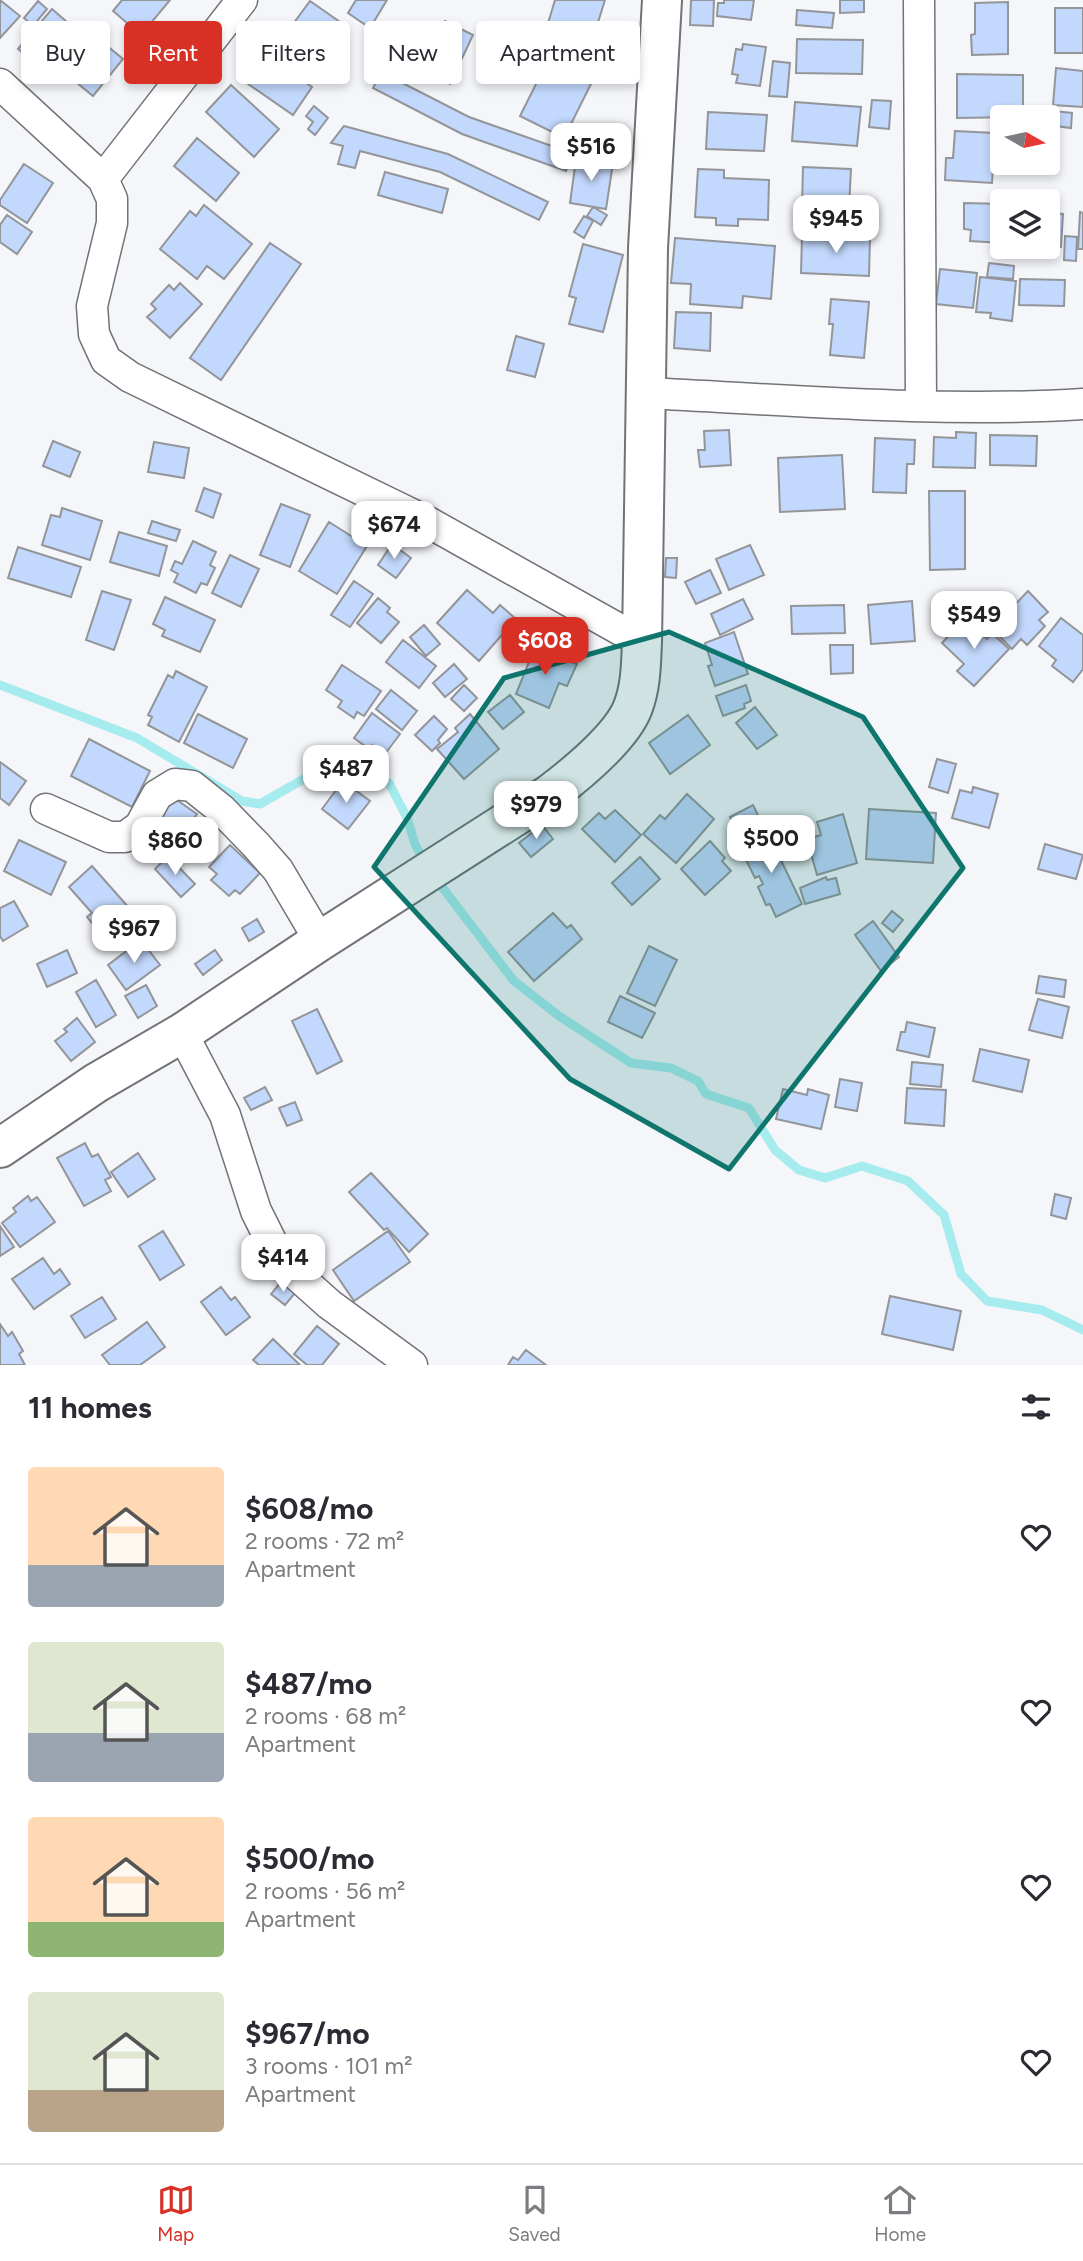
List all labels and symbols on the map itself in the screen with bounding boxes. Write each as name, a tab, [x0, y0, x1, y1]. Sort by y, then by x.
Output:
north arrow	[990, 105, 1060, 175]
pin: $516	[550, 124, 632, 183]
pin: $945	[795, 196, 877, 255]
pin: $674	[353, 502, 435, 561]
pin: $549	[933, 592, 1015, 651]
pin: $608	[504, 618, 586, 677]
pin: $487	[305, 746, 387, 805]
pin: $979	[495, 782, 577, 841]
pin: $500	[730, 816, 812, 875]
pin: $860	[134, 818, 216, 877]
pin: $967	[93, 906, 175, 965]
pin: $414	[242, 1234, 324, 1294]

